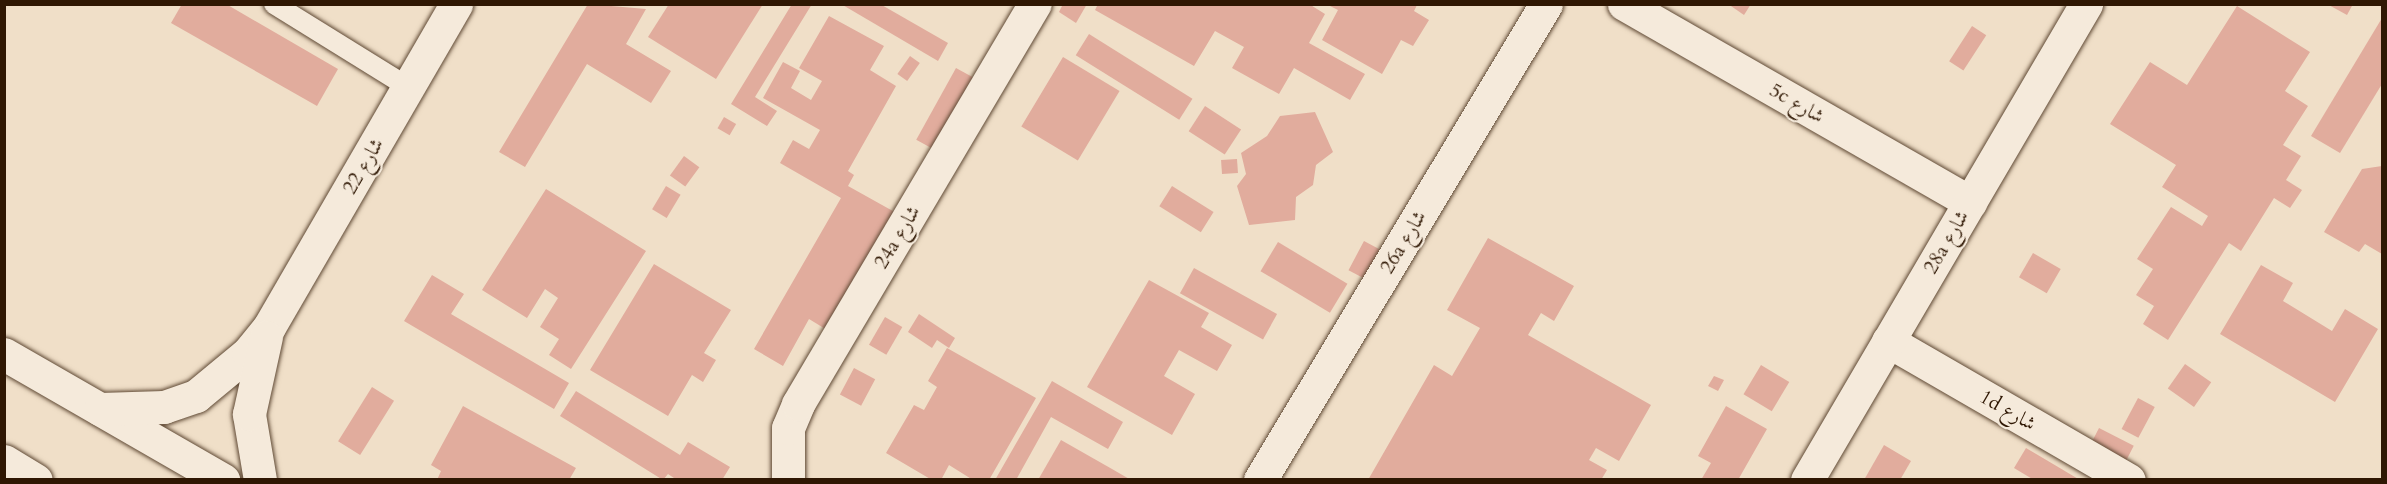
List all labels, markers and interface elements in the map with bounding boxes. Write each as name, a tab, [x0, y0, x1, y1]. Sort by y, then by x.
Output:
street label: 5c شارع	[1765, 78, 1829, 128]
street label: شارع 22	[337, 134, 389, 198]
street label: 24a شارع	[869, 201, 925, 273]
street label: 26a شارع	[1375, 206, 1431, 278]
street label: 28a شارع	[1918, 206, 1974, 278]
street label: 1d شارع	[1976, 384, 2040, 436]

